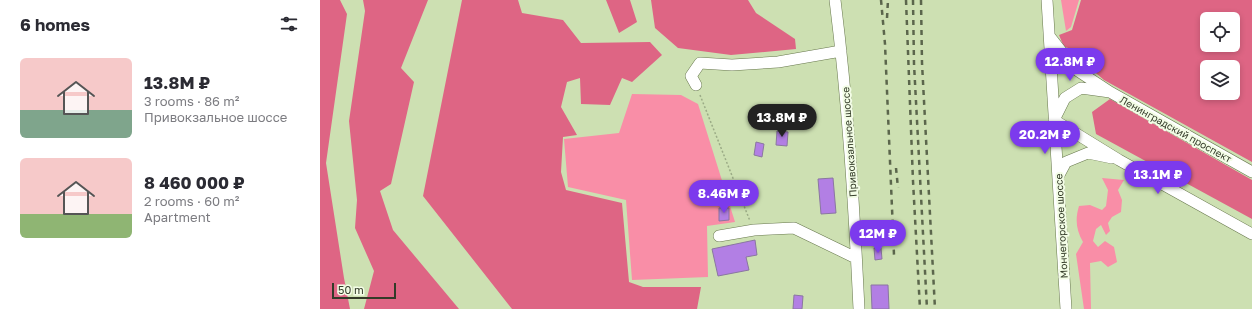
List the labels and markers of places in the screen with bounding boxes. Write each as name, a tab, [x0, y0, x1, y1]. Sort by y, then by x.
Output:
pin: 12.8M ₽	[1033, 48, 1107, 82]
pin: 13.8M ₽	[745, 104, 819, 138]
pin: 20.2M ₽	[1008, 121, 1082, 155]
pin: 13.1M ₽	[1121, 161, 1195, 195]
pin: 8.46M ₽	[687, 180, 761, 214]
pin: 12M ₽	[850, 220, 906, 254]

